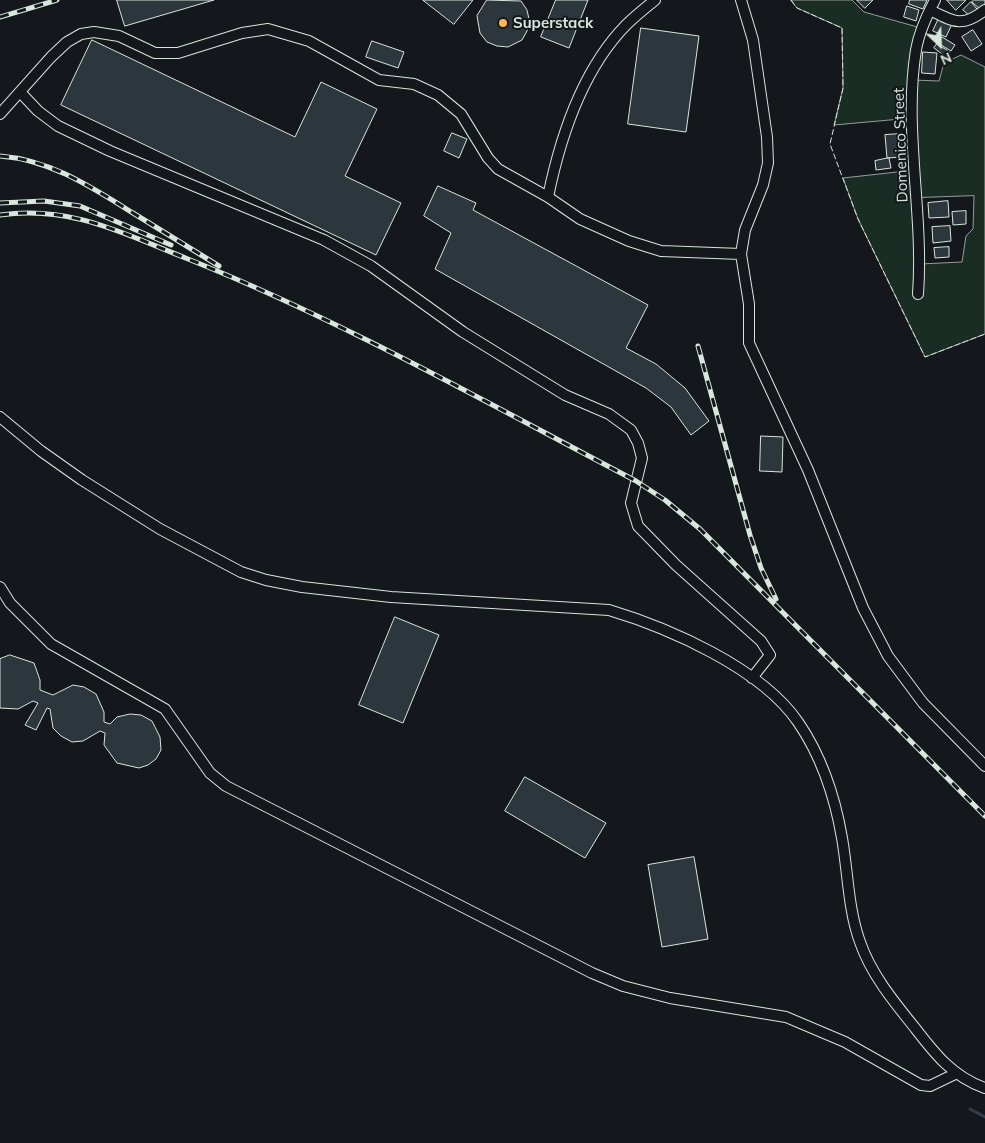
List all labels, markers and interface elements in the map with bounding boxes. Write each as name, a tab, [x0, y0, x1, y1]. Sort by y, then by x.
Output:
place label: Superstack	[513, 14, 593, 32]
marker: Superstack	[497, 17, 509, 29]
north arrow	[915, 20, 965, 70]
text: N	[938, 48, 955, 69]
street label: Domenico Street	[890, 87, 912, 203]

